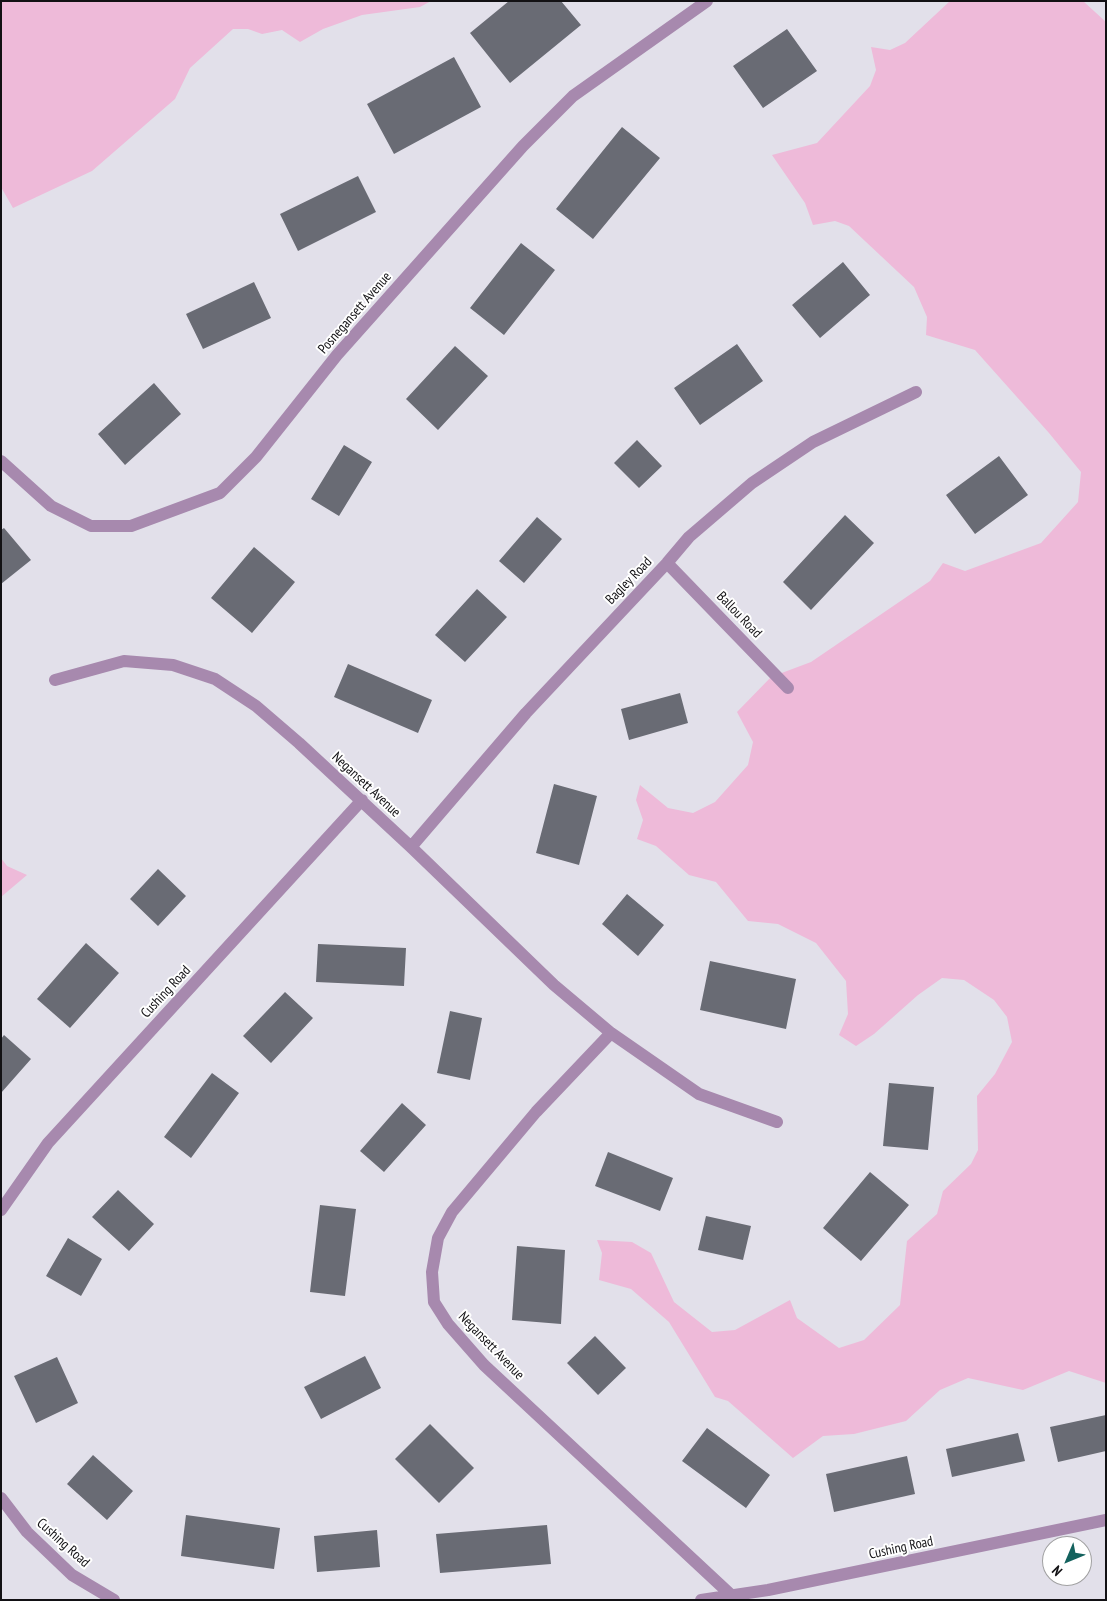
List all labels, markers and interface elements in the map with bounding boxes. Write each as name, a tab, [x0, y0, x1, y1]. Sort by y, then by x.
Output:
street label: Posnegansett Avenue	[315, 269, 395, 357]
street label: Bagley Road	[602, 554, 656, 608]
street label: Ballou Road	[713, 588, 765, 642]
street label: Negansett Avenue	[328, 749, 404, 821]
street label: Cushing Road	[138, 962, 194, 1022]
street label: Negansett Avenue	[455, 1309, 527, 1383]
street label: Cushing Road	[33, 1515, 93, 1571]
street label: Cushing Road	[867, 1533, 935, 1563]
north arrow	[1042, 1536, 1092, 1586]
text: N	[1048, 1562, 1066, 1580]

